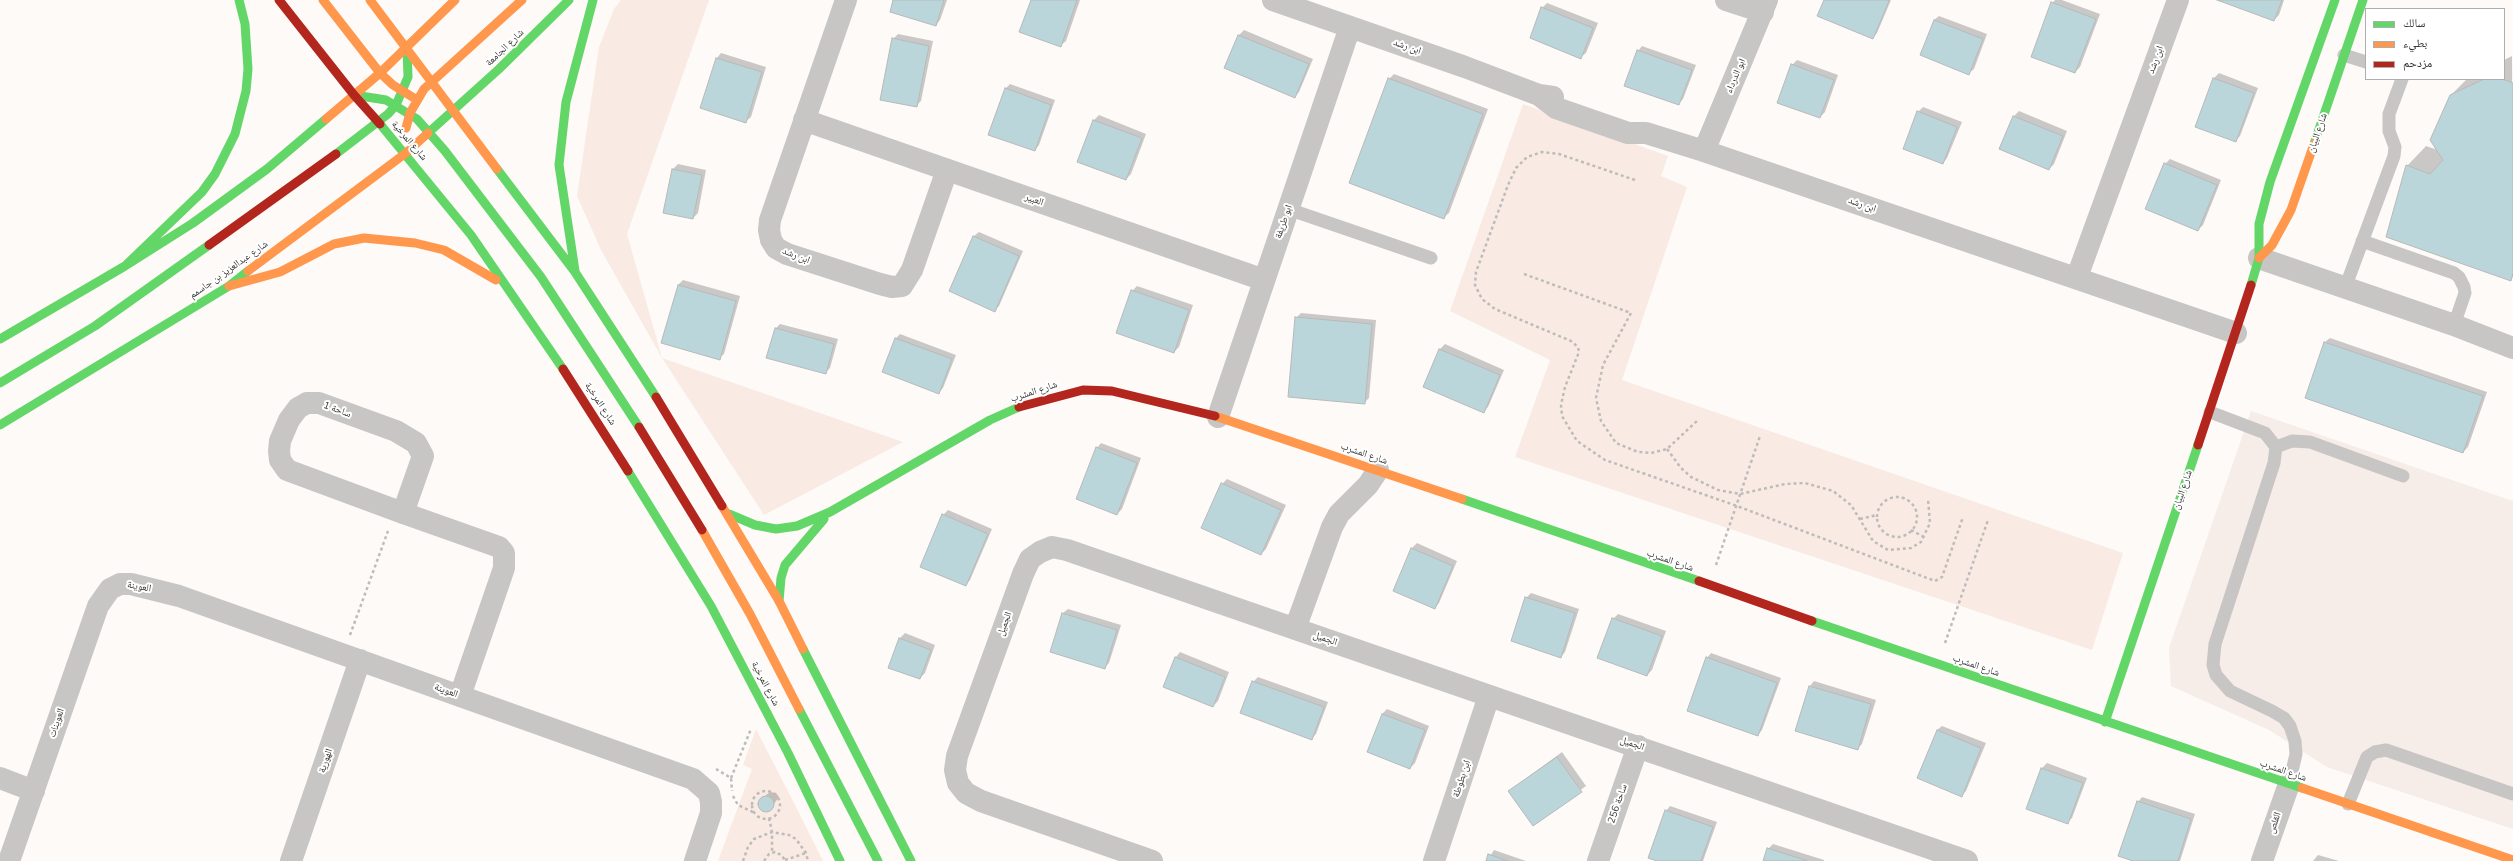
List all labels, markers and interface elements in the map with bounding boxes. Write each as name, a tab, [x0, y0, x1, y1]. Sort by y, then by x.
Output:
legend	[2365, 8, 2505, 80]
text: سالك	[2403, 15, 2425, 31]
street label: شارع الجامعة	[483, 27, 527, 69]
text: بطيء	[2403, 35, 2427, 51]
street label: ابن رشد	[1391, 37, 1423, 57]
street label: ابن رشد	[2145, 44, 2167, 76]
text: مزدحم	[2403, 55, 2432, 71]
street label: ابو الدرداء	[1723, 57, 1749, 95]
street label: شارع البيان	[2306, 112, 2330, 154]
street label: شارع المرخية	[388, 119, 430, 163]
street label: العبير	[1023, 191, 1045, 209]
street label: ابن رشد	[1846, 195, 1878, 215]
street label: ابو طريفة	[1273, 204, 1295, 240]
street label: شارع عبدالعزيز بن جاسمم	[187, 238, 271, 302]
street label: ابن رشد	[780, 245, 812, 267]
street label: شارع المشرب	[1009, 379, 1059, 405]
street label: شارع المرخية	[582, 380, 618, 428]
street label: ساحة 1	[322, 399, 352, 421]
street label: شارع المشرب	[1339, 440, 1389, 468]
street label: شارع البيان	[2171, 469, 2195, 511]
street label: شارع المشرب	[1645, 547, 1695, 575]
street label: العوينة	[126, 579, 152, 595]
street label: الجميل	[995, 610, 1015, 638]
street label: الجميل	[1311, 629, 1339, 649]
street label: شارع المشرب	[1951, 652, 2001, 680]
street label: شارع المرخية	[748, 660, 782, 708]
street label: العوينة	[433, 681, 459, 701]
street label: العوينات	[46, 707, 68, 739]
street label: الجميل	[1618, 734, 1646, 754]
street label: الهورية	[316, 747, 336, 775]
street label: شارع المشرب	[2258, 757, 2308, 785]
street label: ابن بطوطة	[1450, 759, 1474, 799]
street label: ساحة 256	[1606, 783, 1630, 825]
street label: القلص	[2266, 811, 2284, 835]

